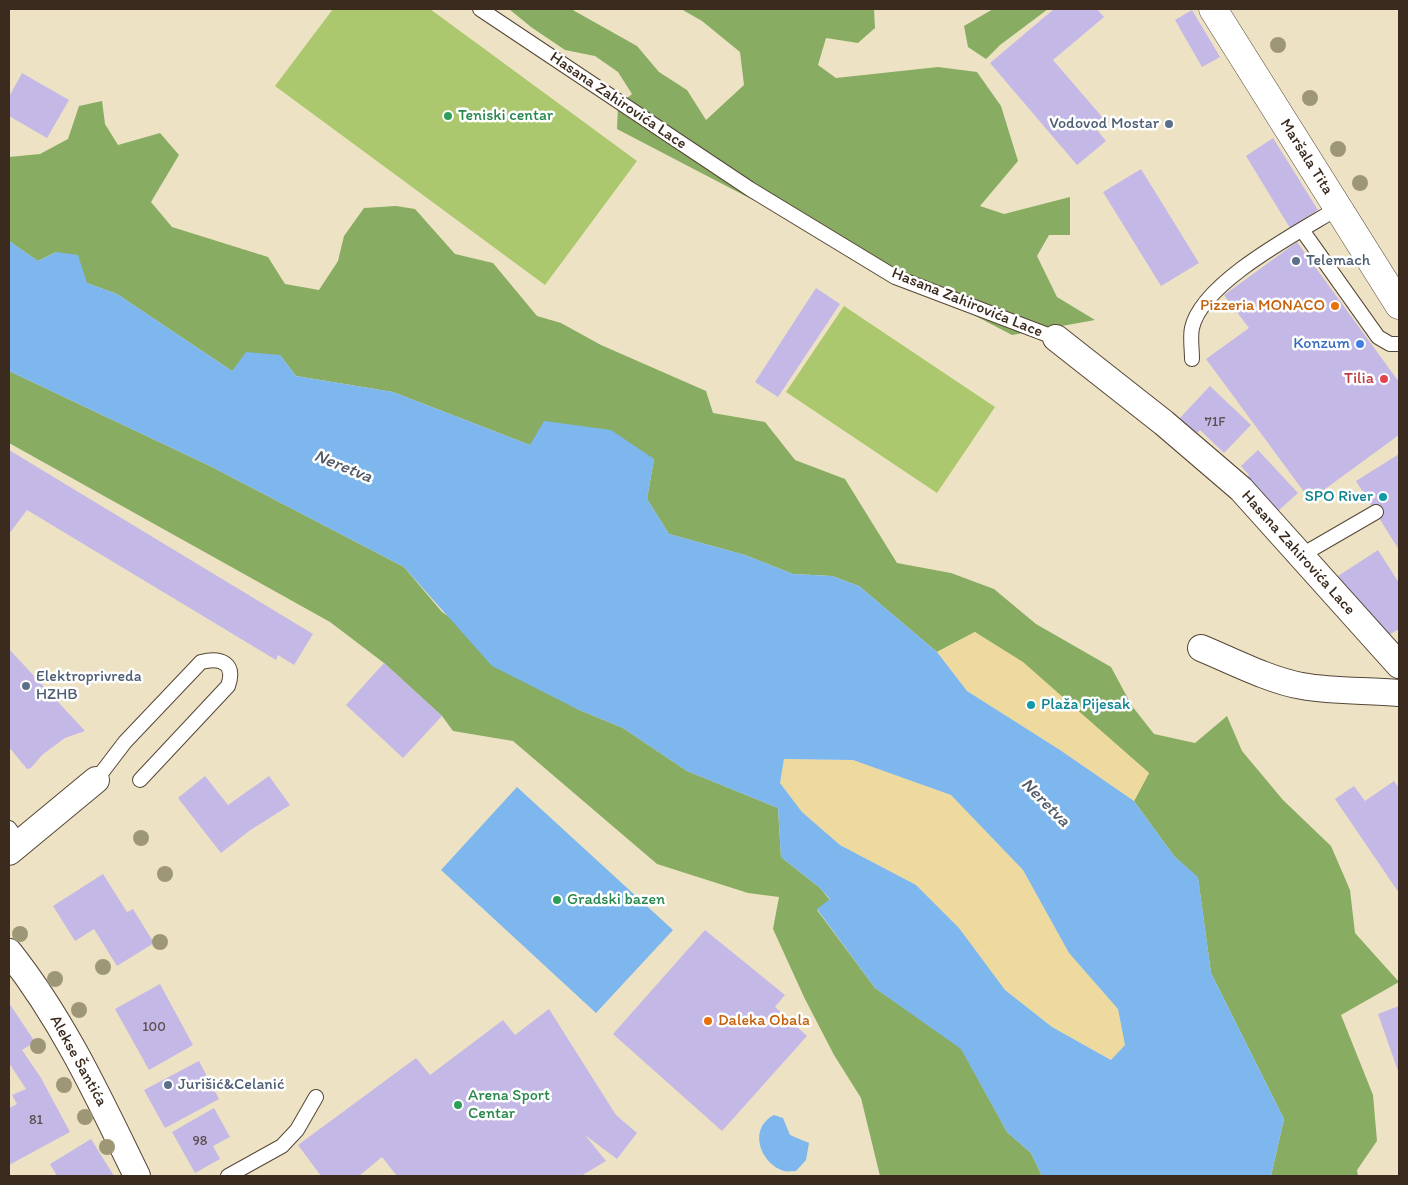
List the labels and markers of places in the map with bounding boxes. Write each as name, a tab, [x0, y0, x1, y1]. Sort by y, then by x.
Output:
place label: Teniski centar	[458, 106, 553, 126]
marker: Teniski centar	[442, 110, 454, 122]
place label: Vodovod Mostar	[1049, 114, 1159, 134]
marker: Vodovod Mostar	[1163, 118, 1175, 130]
place label: Telemach	[1306, 251, 1370, 271]
marker: Telemach	[1290, 255, 1302, 267]
place label: Pizzeria MONACO	[1200, 296, 1325, 316]
marker: Pizzeria MONACO	[1329, 300, 1341, 312]
place label: Konzum	[1293, 334, 1350, 354]
marker: Konzum	[1354, 338, 1366, 350]
place label: Tilia	[1344, 369, 1374, 389]
marker: Tilia	[1378, 373, 1390, 385]
place label: SPO River	[1305, 487, 1373, 507]
marker: SPO River	[1377, 491, 1389, 503]
place label: Elektroprivreda HZHB	[36, 667, 142, 705]
marker: Elektroprivreda HZHB	[20, 680, 32, 692]
place label: Plaža Pijesak	[1041, 695, 1130, 715]
marker: Plaža Pijesak	[1025, 699, 1037, 711]
place label: Gradski bazen	[567, 890, 665, 910]
marker: Gradski bazen	[551, 894, 563, 906]
place label: Daleka Obala	[718, 1011, 810, 1031]
marker: Daleka Obala	[702, 1015, 714, 1027]
place label: Jurišić&Celanić	[178, 1075, 284, 1095]
marker: Jurišić&Celanić	[162, 1079, 174, 1091]
place label: Arena Sport Centar	[468, 1086, 550, 1124]
marker: Arena Sport Centar	[452, 1099, 464, 1111]

